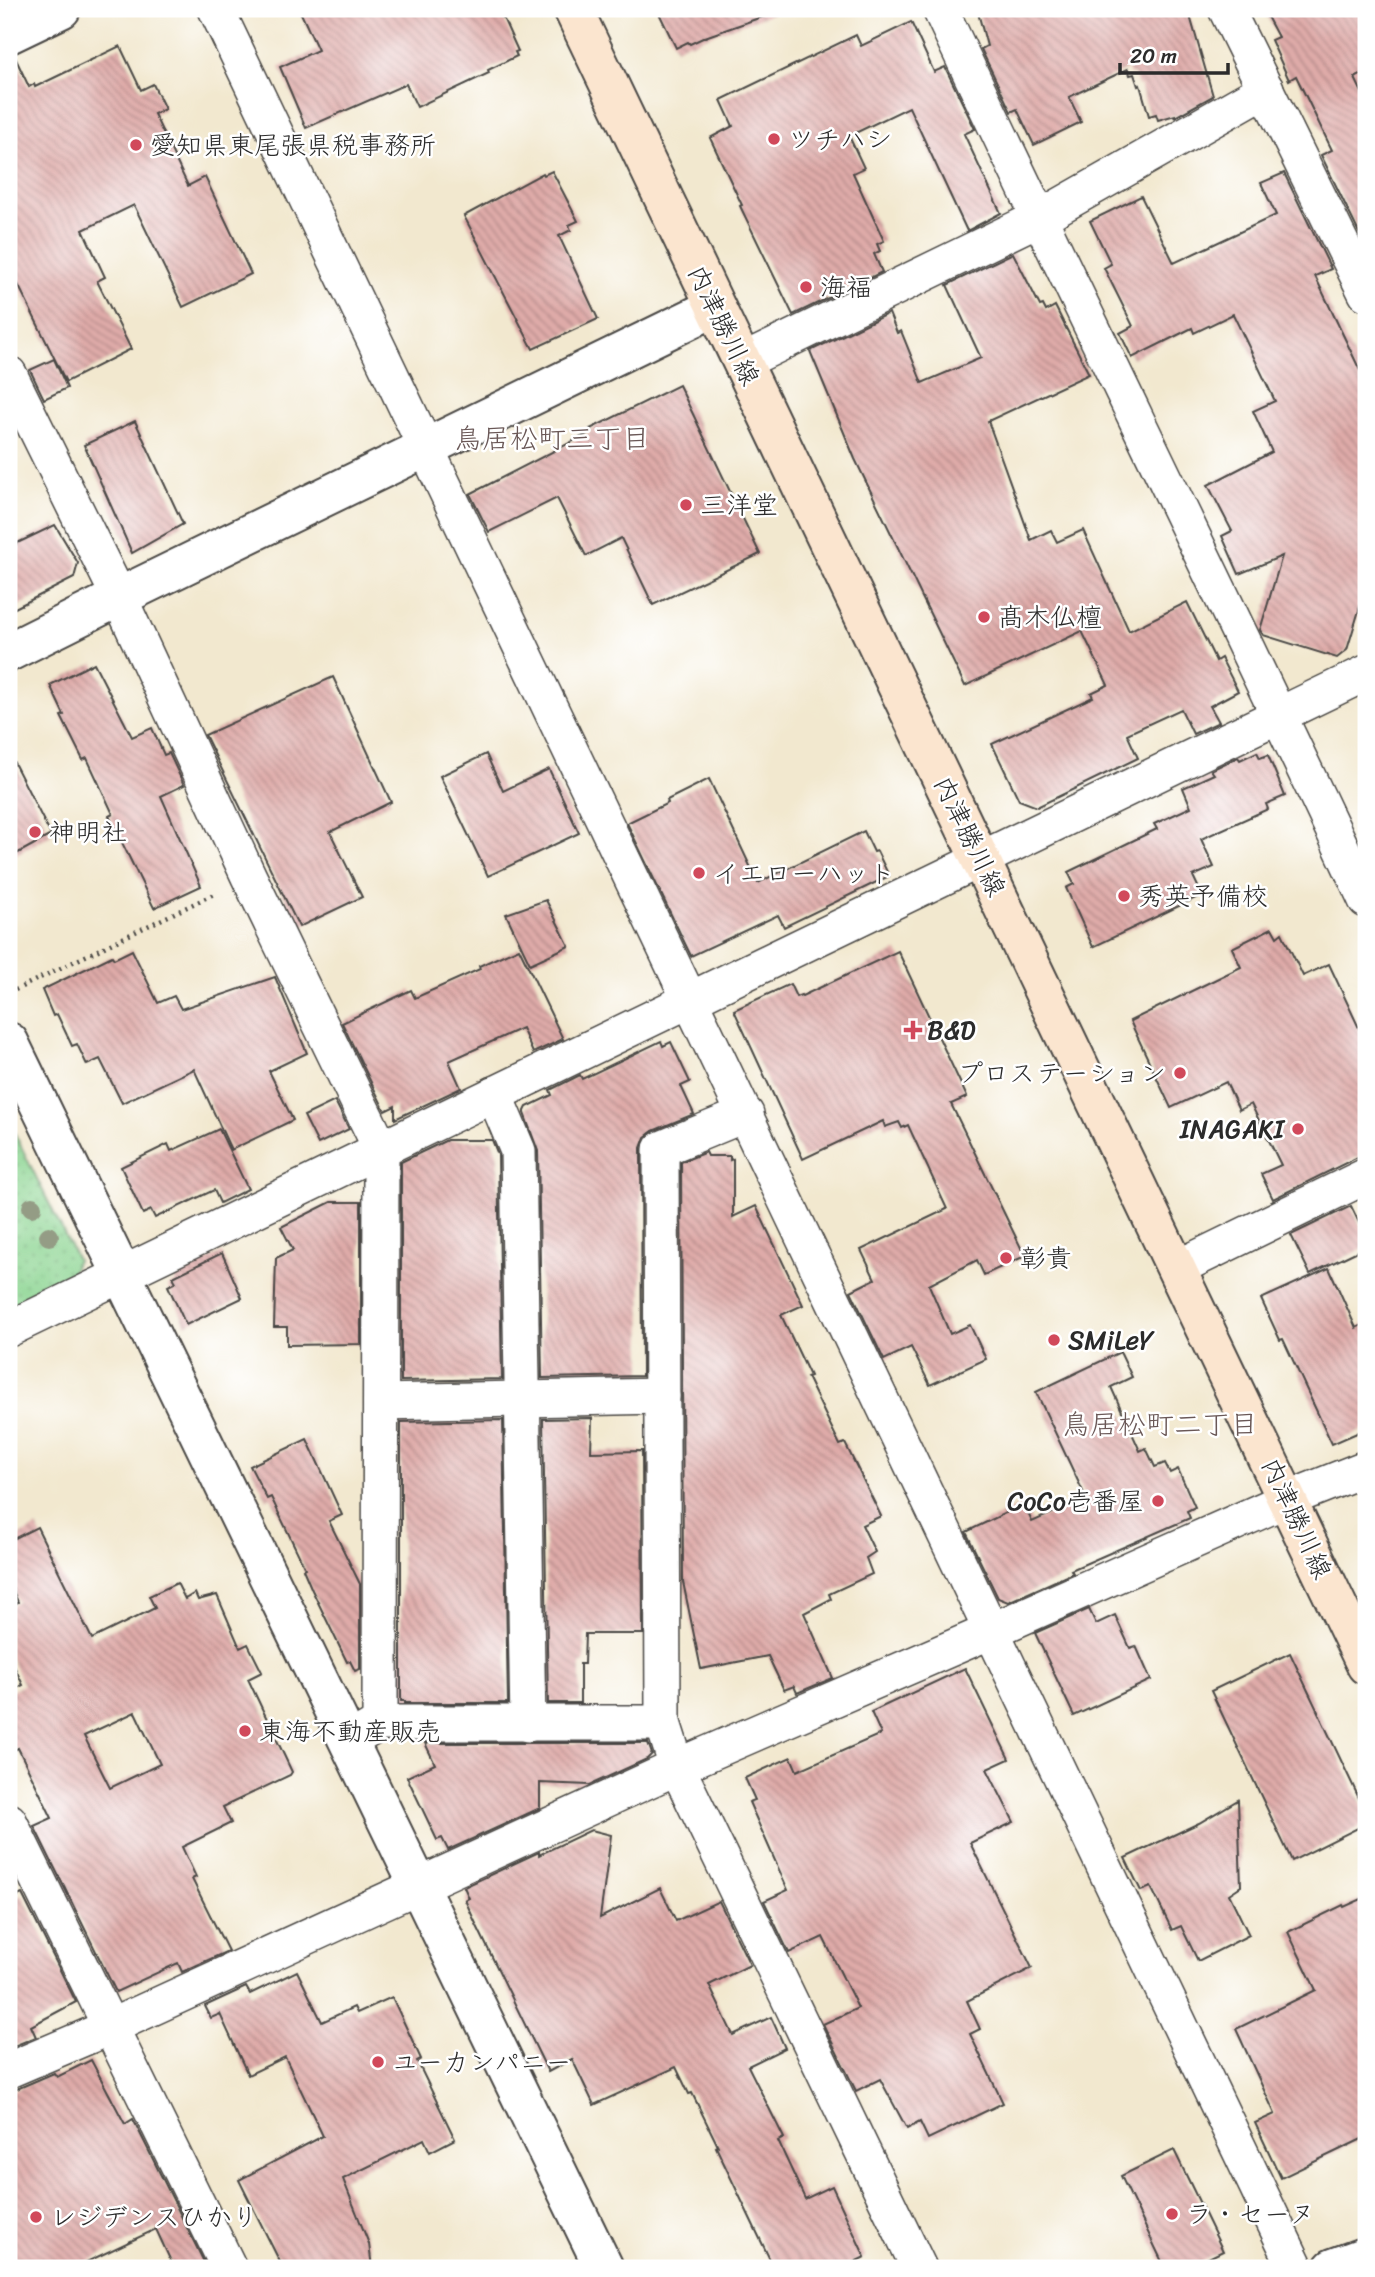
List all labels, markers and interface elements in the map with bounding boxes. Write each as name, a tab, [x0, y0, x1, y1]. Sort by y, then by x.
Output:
scale bar	[1120, 32, 1228, 76]
text: 20 m	[1130, 37, 1177, 75]
place label: ツチハシ	[788, 116, 892, 162]
place label: 愛知県東尾張県税事務所	[150, 122, 436, 168]
marker: ツチハシ	[766, 131, 782, 147]
marker: 愛知県東尾張県税事務所	[128, 137, 144, 153]
street label: 内津勝川線	[675, 256, 773, 394]
place label: 海福	[820, 264, 872, 310]
marker: 海福	[798, 279, 814, 295]
district label: 鳥居松町三丁目	[454, 414, 650, 463]
place label: 三洋堂	[700, 482, 778, 528]
marker: 三洋堂	[678, 497, 694, 513]
place label: 髙木仏檀	[998, 594, 1102, 640]
marker: 髙木仏檀	[976, 609, 992, 625]
street label: 内津勝川線	[921, 767, 1019, 905]
place label: 神明社	[49, 809, 127, 855]
marker: 神明社	[27, 824, 43, 840]
place label: イエローハット	[713, 850, 895, 896]
marker: イエローハット	[691, 865, 707, 881]
place label: 秀英予備校	[1138, 873, 1268, 919]
marker: 秀英予備校	[1116, 888, 1132, 904]
place label: B&D	[927, 1007, 976, 1053]
marker: B&D	[905, 1022, 921, 1038]
place label: プロステーション	[957, 1050, 1166, 1096]
marker: プロステーション	[1172, 1065, 1188, 1081]
place label: INAGAKI	[1179, 1106, 1286, 1152]
marker: INAGAKI	[1290, 1121, 1306, 1137]
place label: 彰貴	[1020, 1235, 1072, 1281]
marker: 彰貴	[998, 1250, 1014, 1266]
place label: SMiLeY	[1068, 1317, 1155, 1363]
marker: SMiLeY	[1046, 1332, 1062, 1348]
district label: 鳥居松町二丁目	[1062, 1400, 1258, 1449]
street label: 内津勝川線	[1249, 1449, 1345, 1587]
place label: CoCo壱番屋	[1007, 1478, 1144, 1524]
marker: CoCo壱番屋	[1150, 1493, 1166, 1509]
place label: 東海不動産販売	[259, 1708, 441, 1754]
marker: 東海不動産販売	[237, 1723, 253, 1739]
place label: ユーカンパニー	[392, 2039, 571, 2085]
marker: ユーカンパニー	[370, 2054, 386, 2070]
place label: ラ・セーヌ	[1186, 2191, 1315, 2237]
place label: レジデンスひかり	[50, 2194, 258, 2240]
marker: ラ・セーヌ	[1164, 2206, 1180, 2222]
marker: レジデンスひかり	[28, 2209, 44, 2225]

